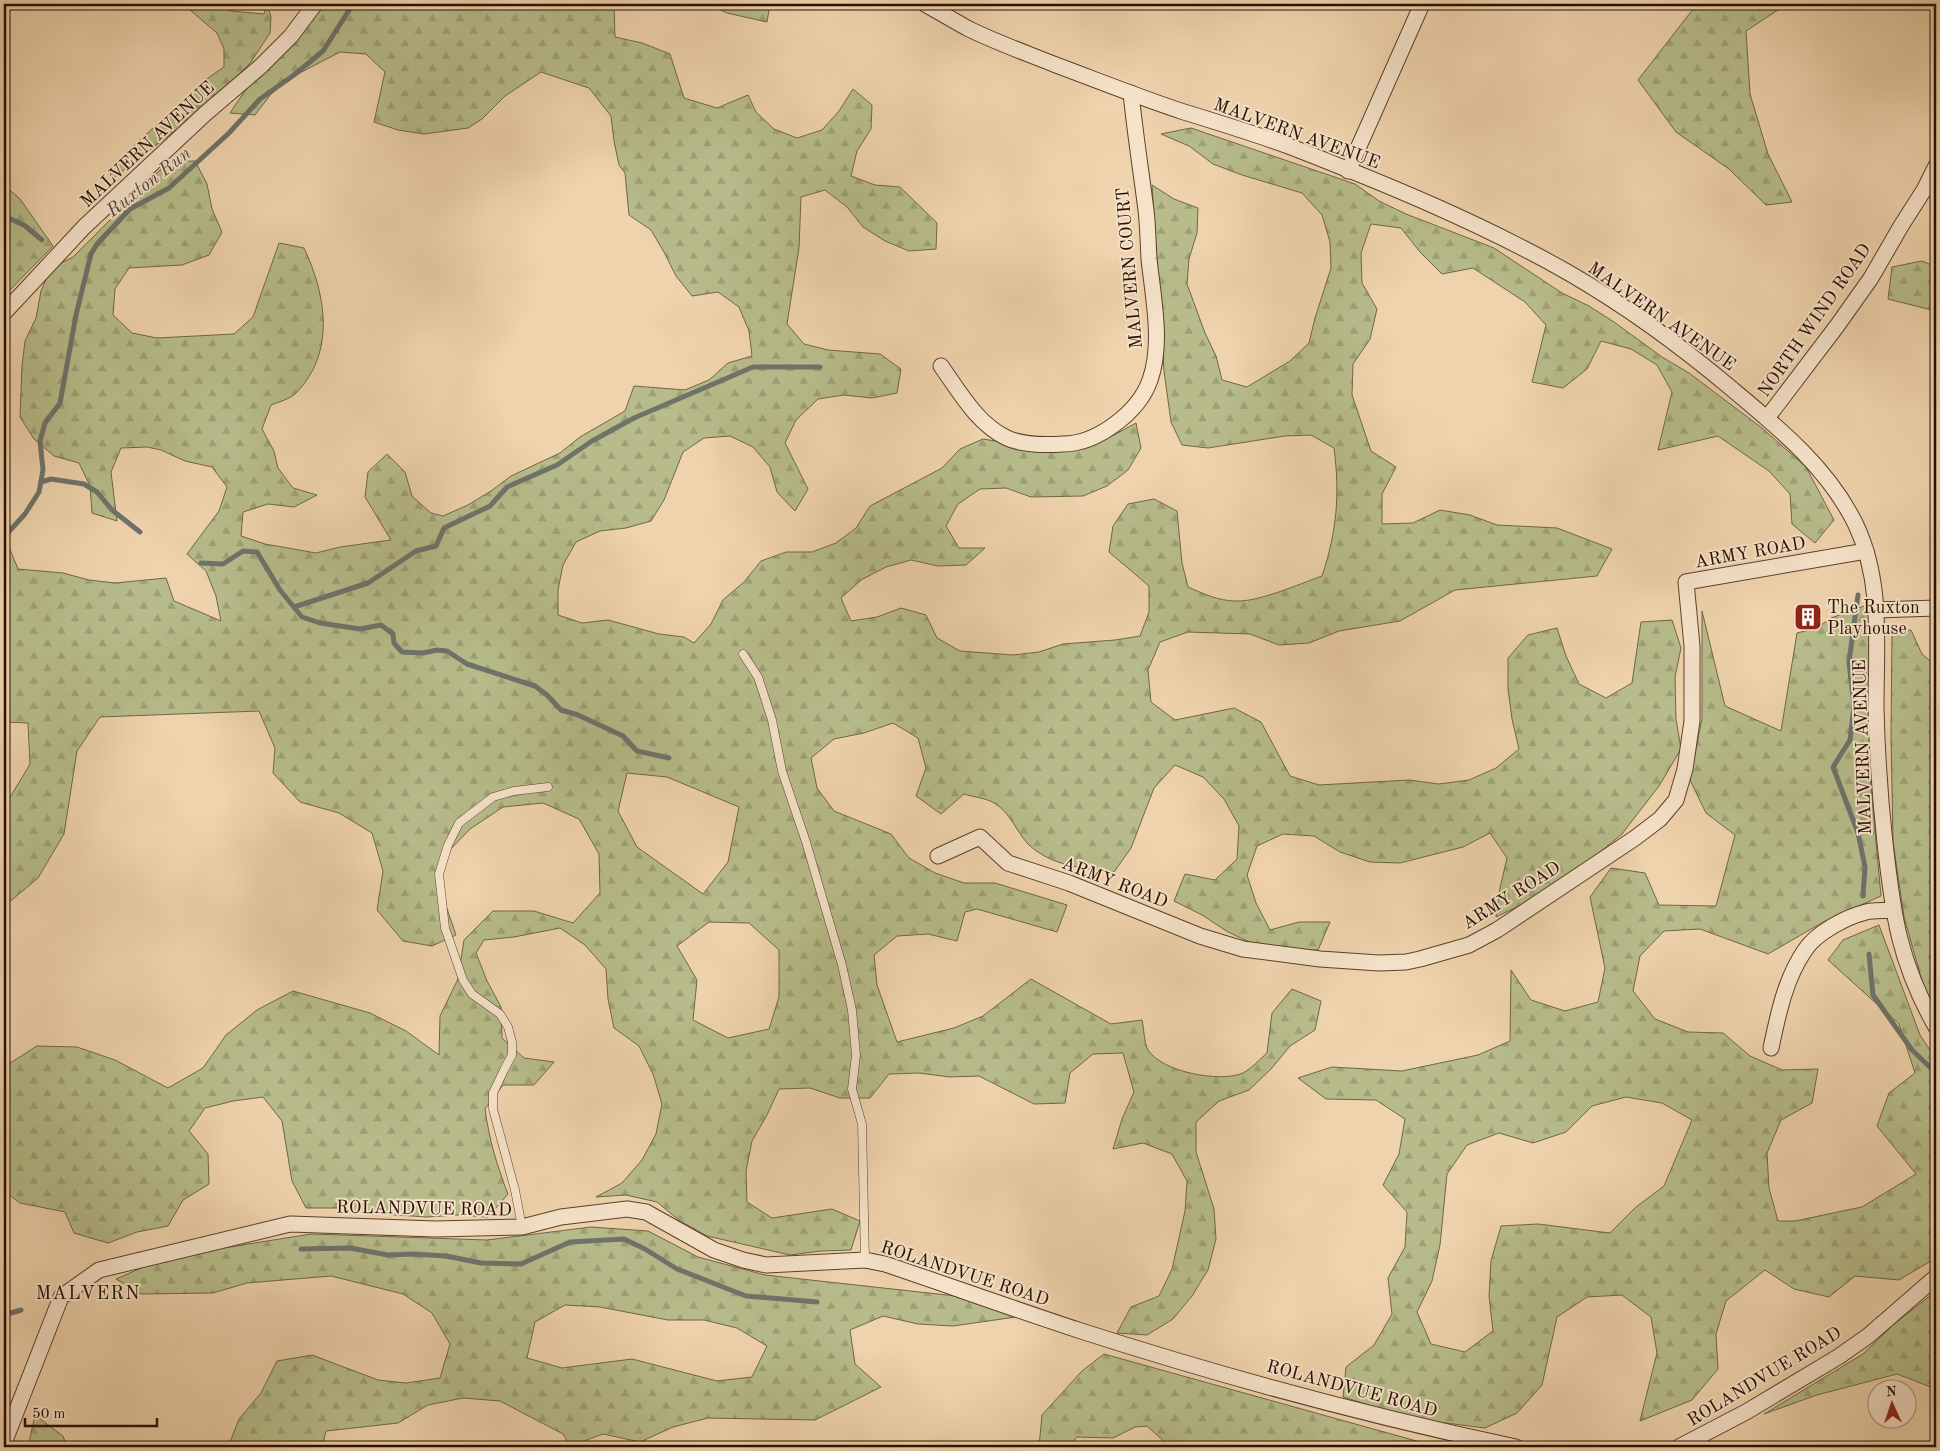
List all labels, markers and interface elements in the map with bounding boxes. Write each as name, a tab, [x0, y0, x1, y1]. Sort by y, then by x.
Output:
street label: MALVERN AVENUE	[77, 78, 218, 211]
street label: MALVERN AVENUE	[1211, 95, 1382, 172]
water label: Ruxton Run	[103, 144, 196, 222]
street label: MALVERN COURT	[1114, 186, 1146, 349]
street label: NORTH WIND ROAD	[1755, 241, 1875, 401]
street label: MALVERN AVENUE	[1584, 259, 1738, 375]
street label: ARMY ROAD	[1693, 534, 1807, 572]
place label: The Ruxton Playhouse	[1827, 599, 1920, 638]
building icon: The Ruxton Playhouse	[1793, 602, 1823, 632]
street label: MALVERN AVENUE	[1851, 659, 1875, 835]
street label: ARMY ROAD	[1059, 854, 1170, 911]
street label: ARMY ROAD	[1459, 859, 1564, 933]
street label: ROLANDVUE ROAD	[336, 1198, 512, 1220]
street label: ROLANDVUE ROAD	[878, 1238, 1051, 1310]
district label: MALVERN	[35, 1285, 141, 1304]
street label: ROLANDVUE ROAD	[1684, 1324, 1845, 1430]
street label: ROLANDVUE ROAD	[1264, 1357, 1439, 1420]
north arrow	[1868, 1378, 1918, 1428]
text: N	[1886, 1385, 1897, 1399]
scale bar	[25, 1396, 158, 1428]
text: 50 m	[32, 1407, 66, 1422]

